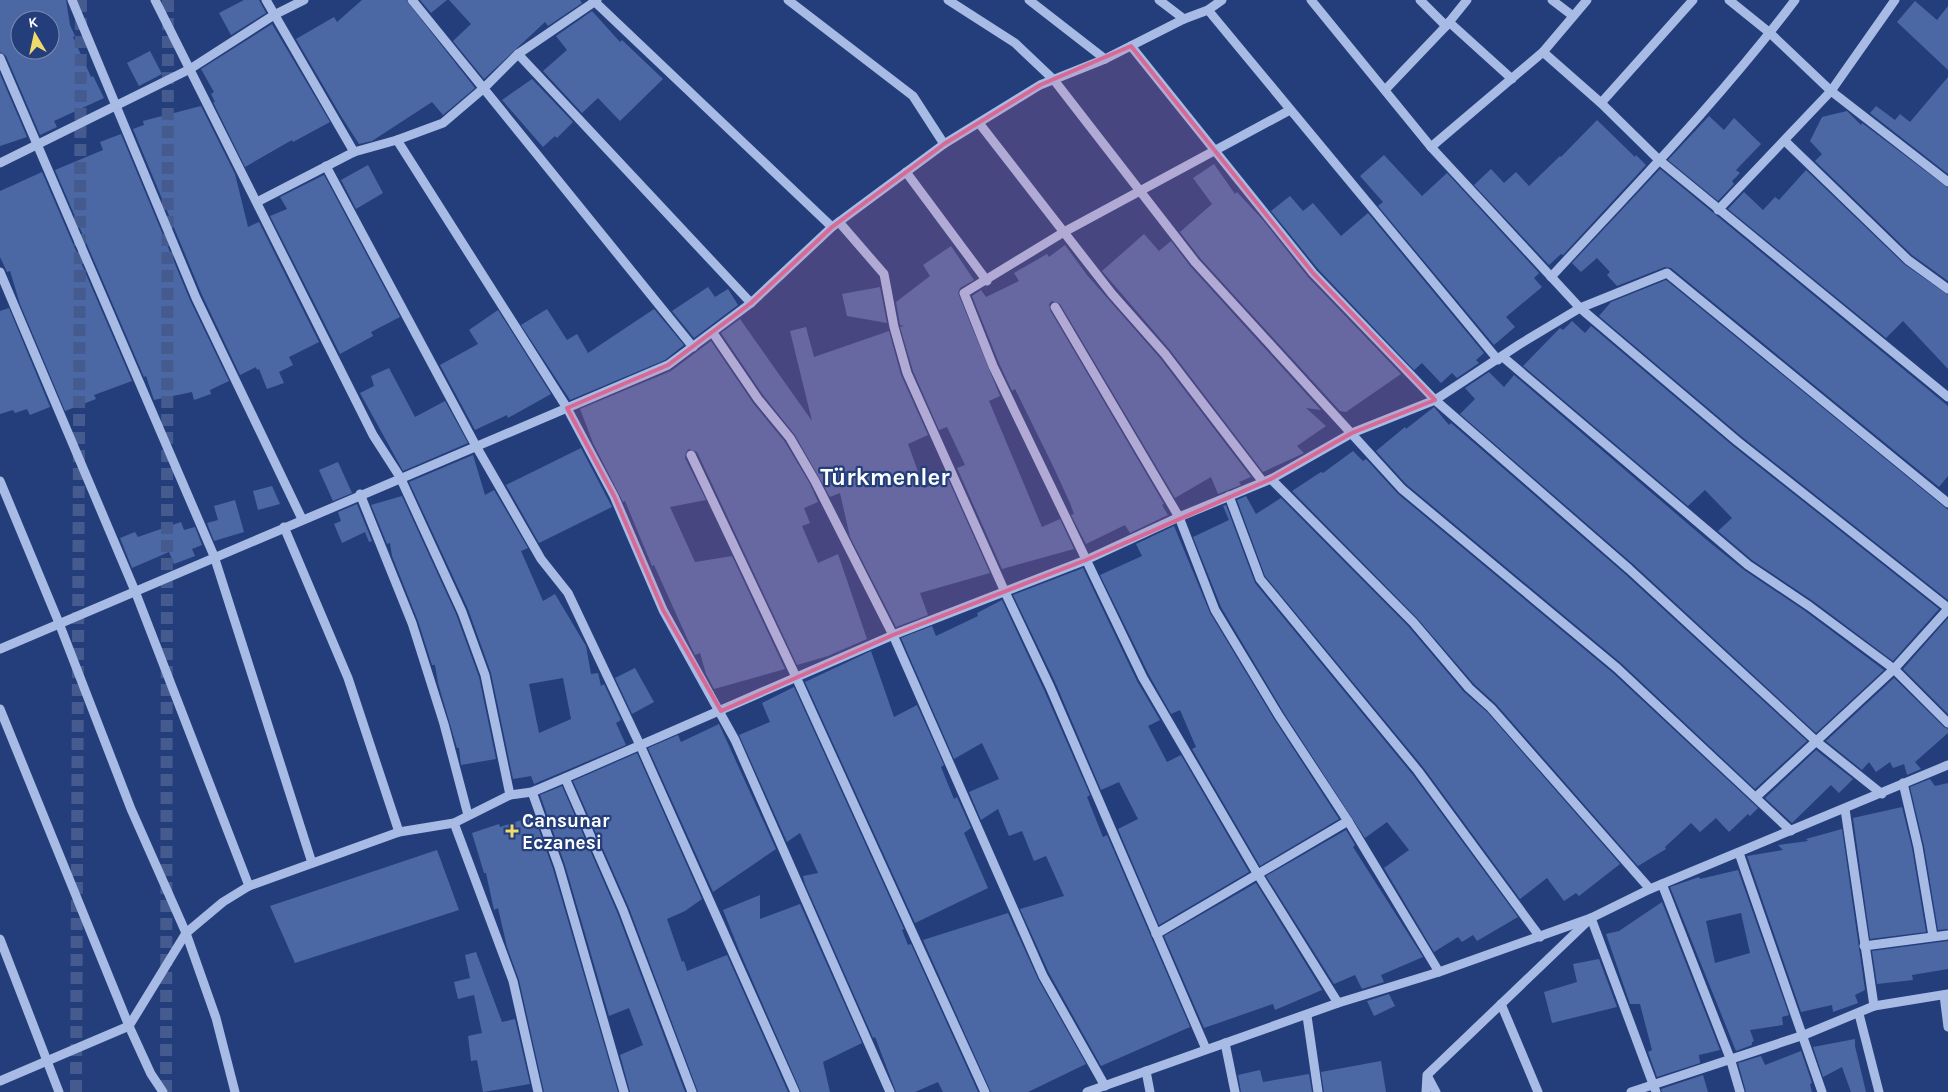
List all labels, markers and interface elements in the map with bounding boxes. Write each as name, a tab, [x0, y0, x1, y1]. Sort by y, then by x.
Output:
north arrow	[10, 10, 60, 60]
text: K	[27, 13, 40, 32]
district label: Türkmenler	[820, 463, 950, 491]
place label: Cansunar Eczanesi	[522, 810, 610, 854]
marker: Cansunar Eczanesi	[506, 825, 518, 837]

